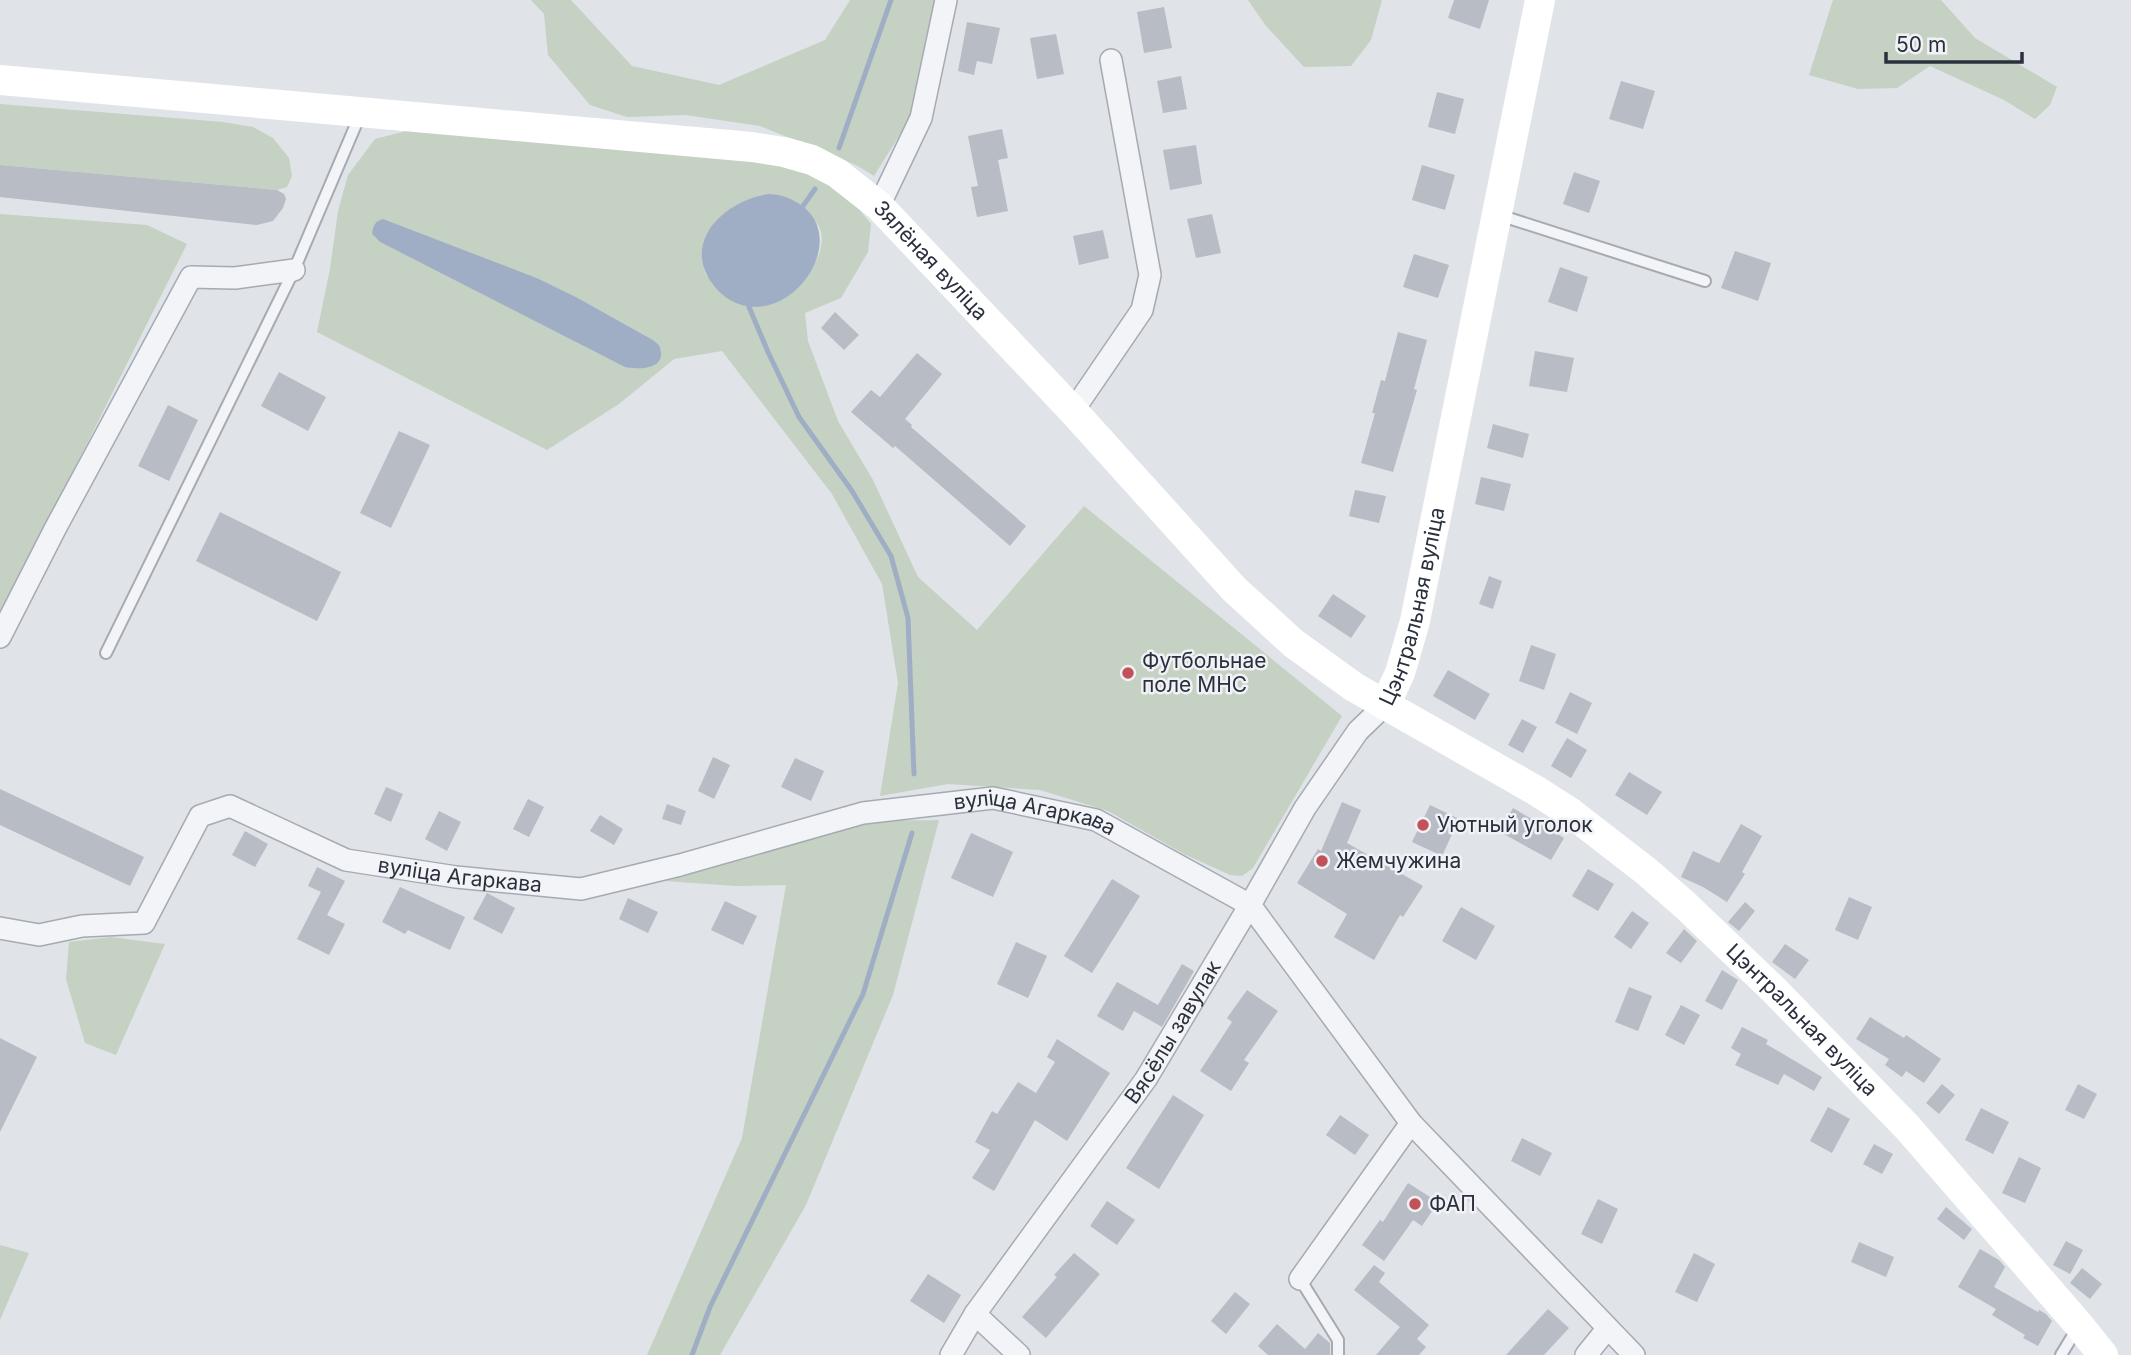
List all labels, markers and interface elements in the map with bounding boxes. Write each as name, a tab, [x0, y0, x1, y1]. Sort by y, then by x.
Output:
scale bar	[1886, 21, 2022, 65]
text: 50 m	[1896, 32, 1946, 57]
street label: Зялёная вуліца	[869, 195, 993, 325]
street label: Цэнтральная вуліца	[1374, 505, 1450, 709]
place label: Футбольнае поле МНС	[1142, 648, 1267, 697]
marker: Футбольнае поле МНС	[1120, 665, 1136, 681]
street label: вуліца Агаркава	[952, 785, 1120, 840]
place label: Уютный уголок	[1437, 812, 1593, 837]
marker: Уютный уголок	[1415, 817, 1431, 833]
place label: Жемчужина	[1336, 848, 1461, 873]
street label: вуліца Агаркава	[376, 852, 543, 897]
marker: Жемчужина	[1314, 853, 1330, 869]
street label: Цэнтральная вуліца	[1721, 938, 1883, 1101]
street label: Вясёлы завулак	[1119, 955, 1226, 1109]
place label: ФАП	[1429, 1191, 1476, 1216]
marker: ФАП	[1407, 1196, 1423, 1212]

